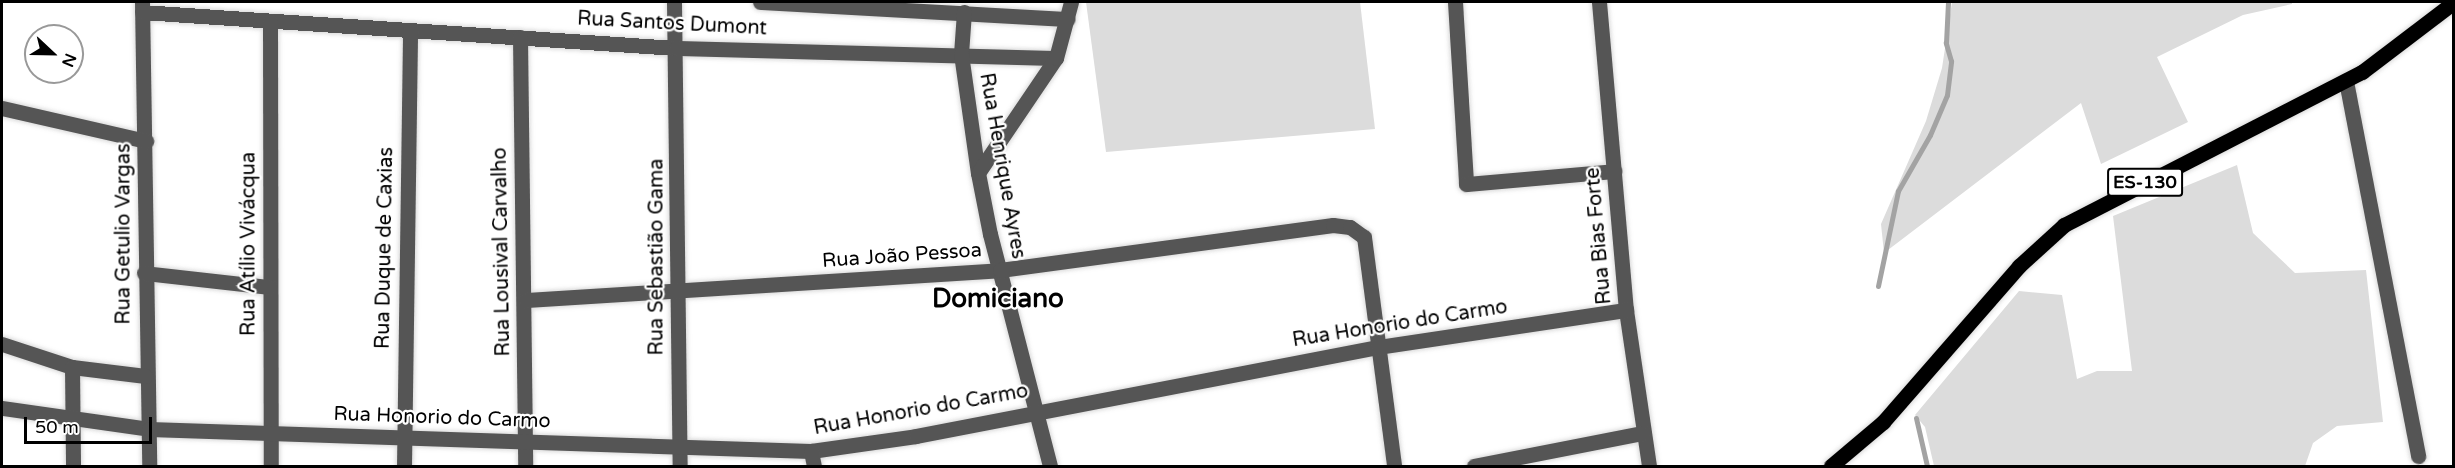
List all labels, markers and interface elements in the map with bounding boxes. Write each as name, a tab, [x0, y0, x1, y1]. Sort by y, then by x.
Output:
street label: Rua Santos Dumont	[577, 7, 767, 41]
north arrow	[24, 24, 84, 84]
text: N	[57, 50, 81, 70]
street label: Rua Henrique Ayres	[974, 71, 1030, 261]
street label: Rua Getulio Vargas	[112, 143, 136, 325]
street label: Rua Duque de Caxias	[371, 147, 399, 349]
street label: Rua Lousival Carvalho	[488, 147, 516, 357]
street label: Rua Atílio Vivácqua	[237, 152, 261, 336]
street label: Rua Sebastião Gama	[645, 158, 669, 356]
street label: Rua Bias Forte	[1581, 166, 1617, 306]
road number: ES-130	[2106, 167, 2184, 197]
street label: Rua João Pessoa	[821, 238, 983, 274]
district label: Domiciano	[932, 283, 1064, 315]
street label: Rua Honorio do Carmo	[1291, 295, 1509, 353]
street label: Rua Honorio do Carmo	[812, 379, 1030, 441]
street label: Rua Honorio do Carmo	[333, 402, 551, 434]
scale bar	[27, 405, 154, 443]
text: 50 m	[35, 416, 79, 438]

